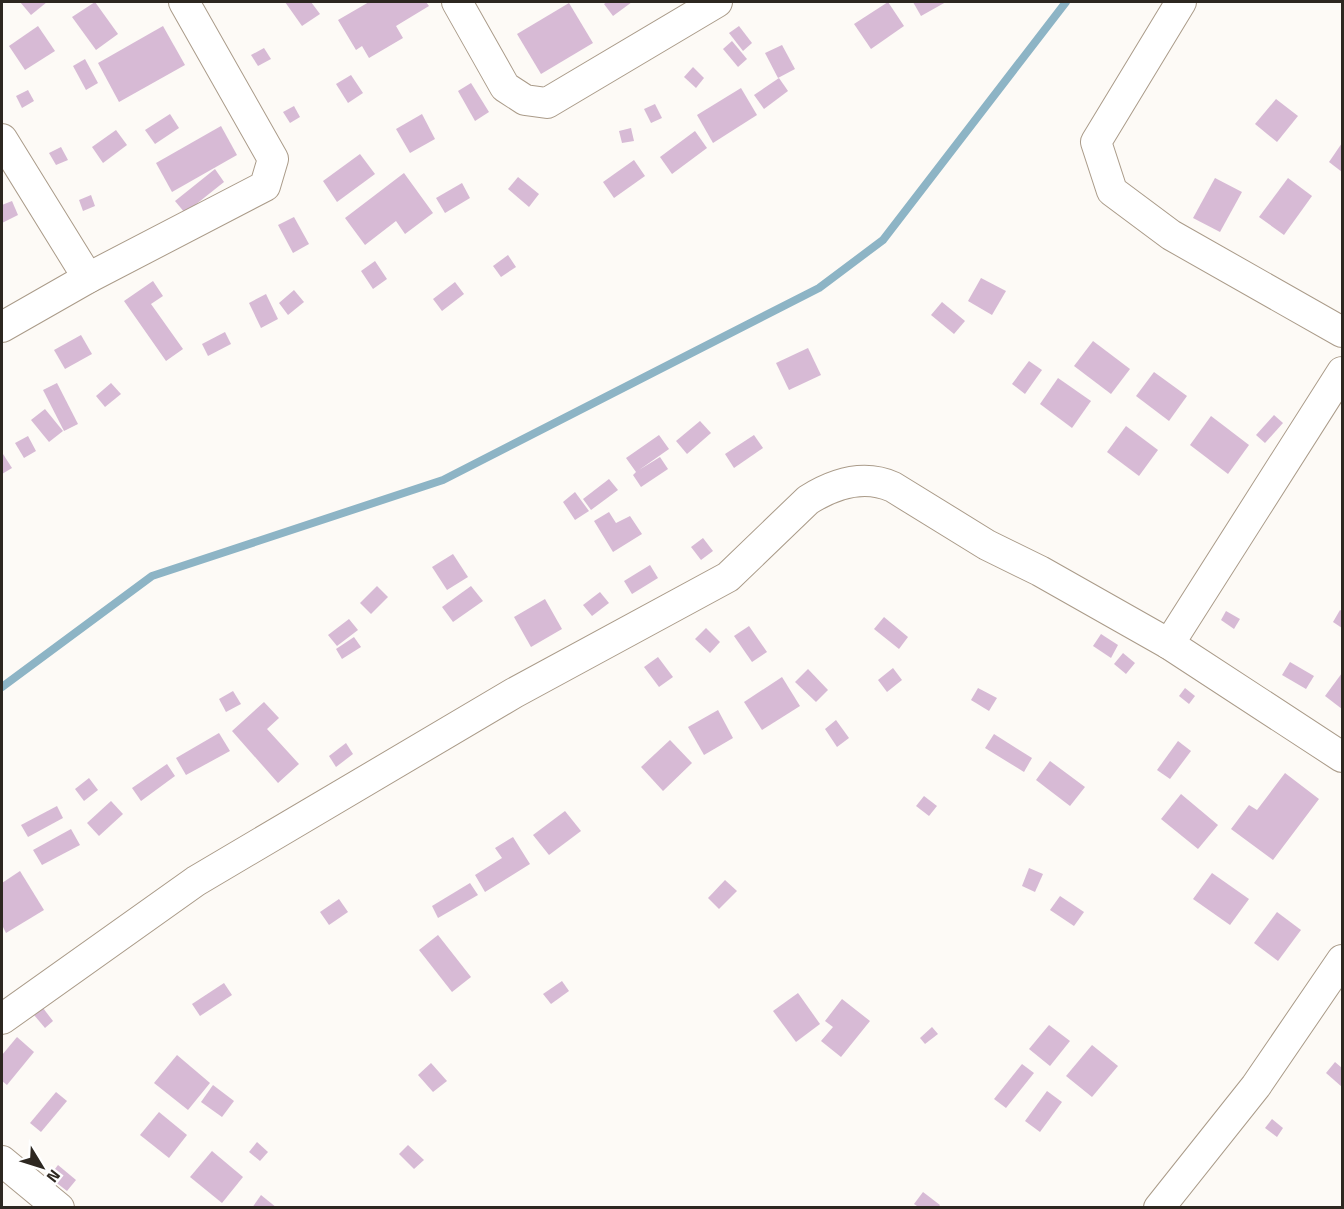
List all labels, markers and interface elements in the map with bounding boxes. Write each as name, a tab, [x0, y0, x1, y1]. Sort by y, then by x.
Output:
north arrow	[12, 1137, 72, 1197]
text: N	[41, 1164, 67, 1188]

